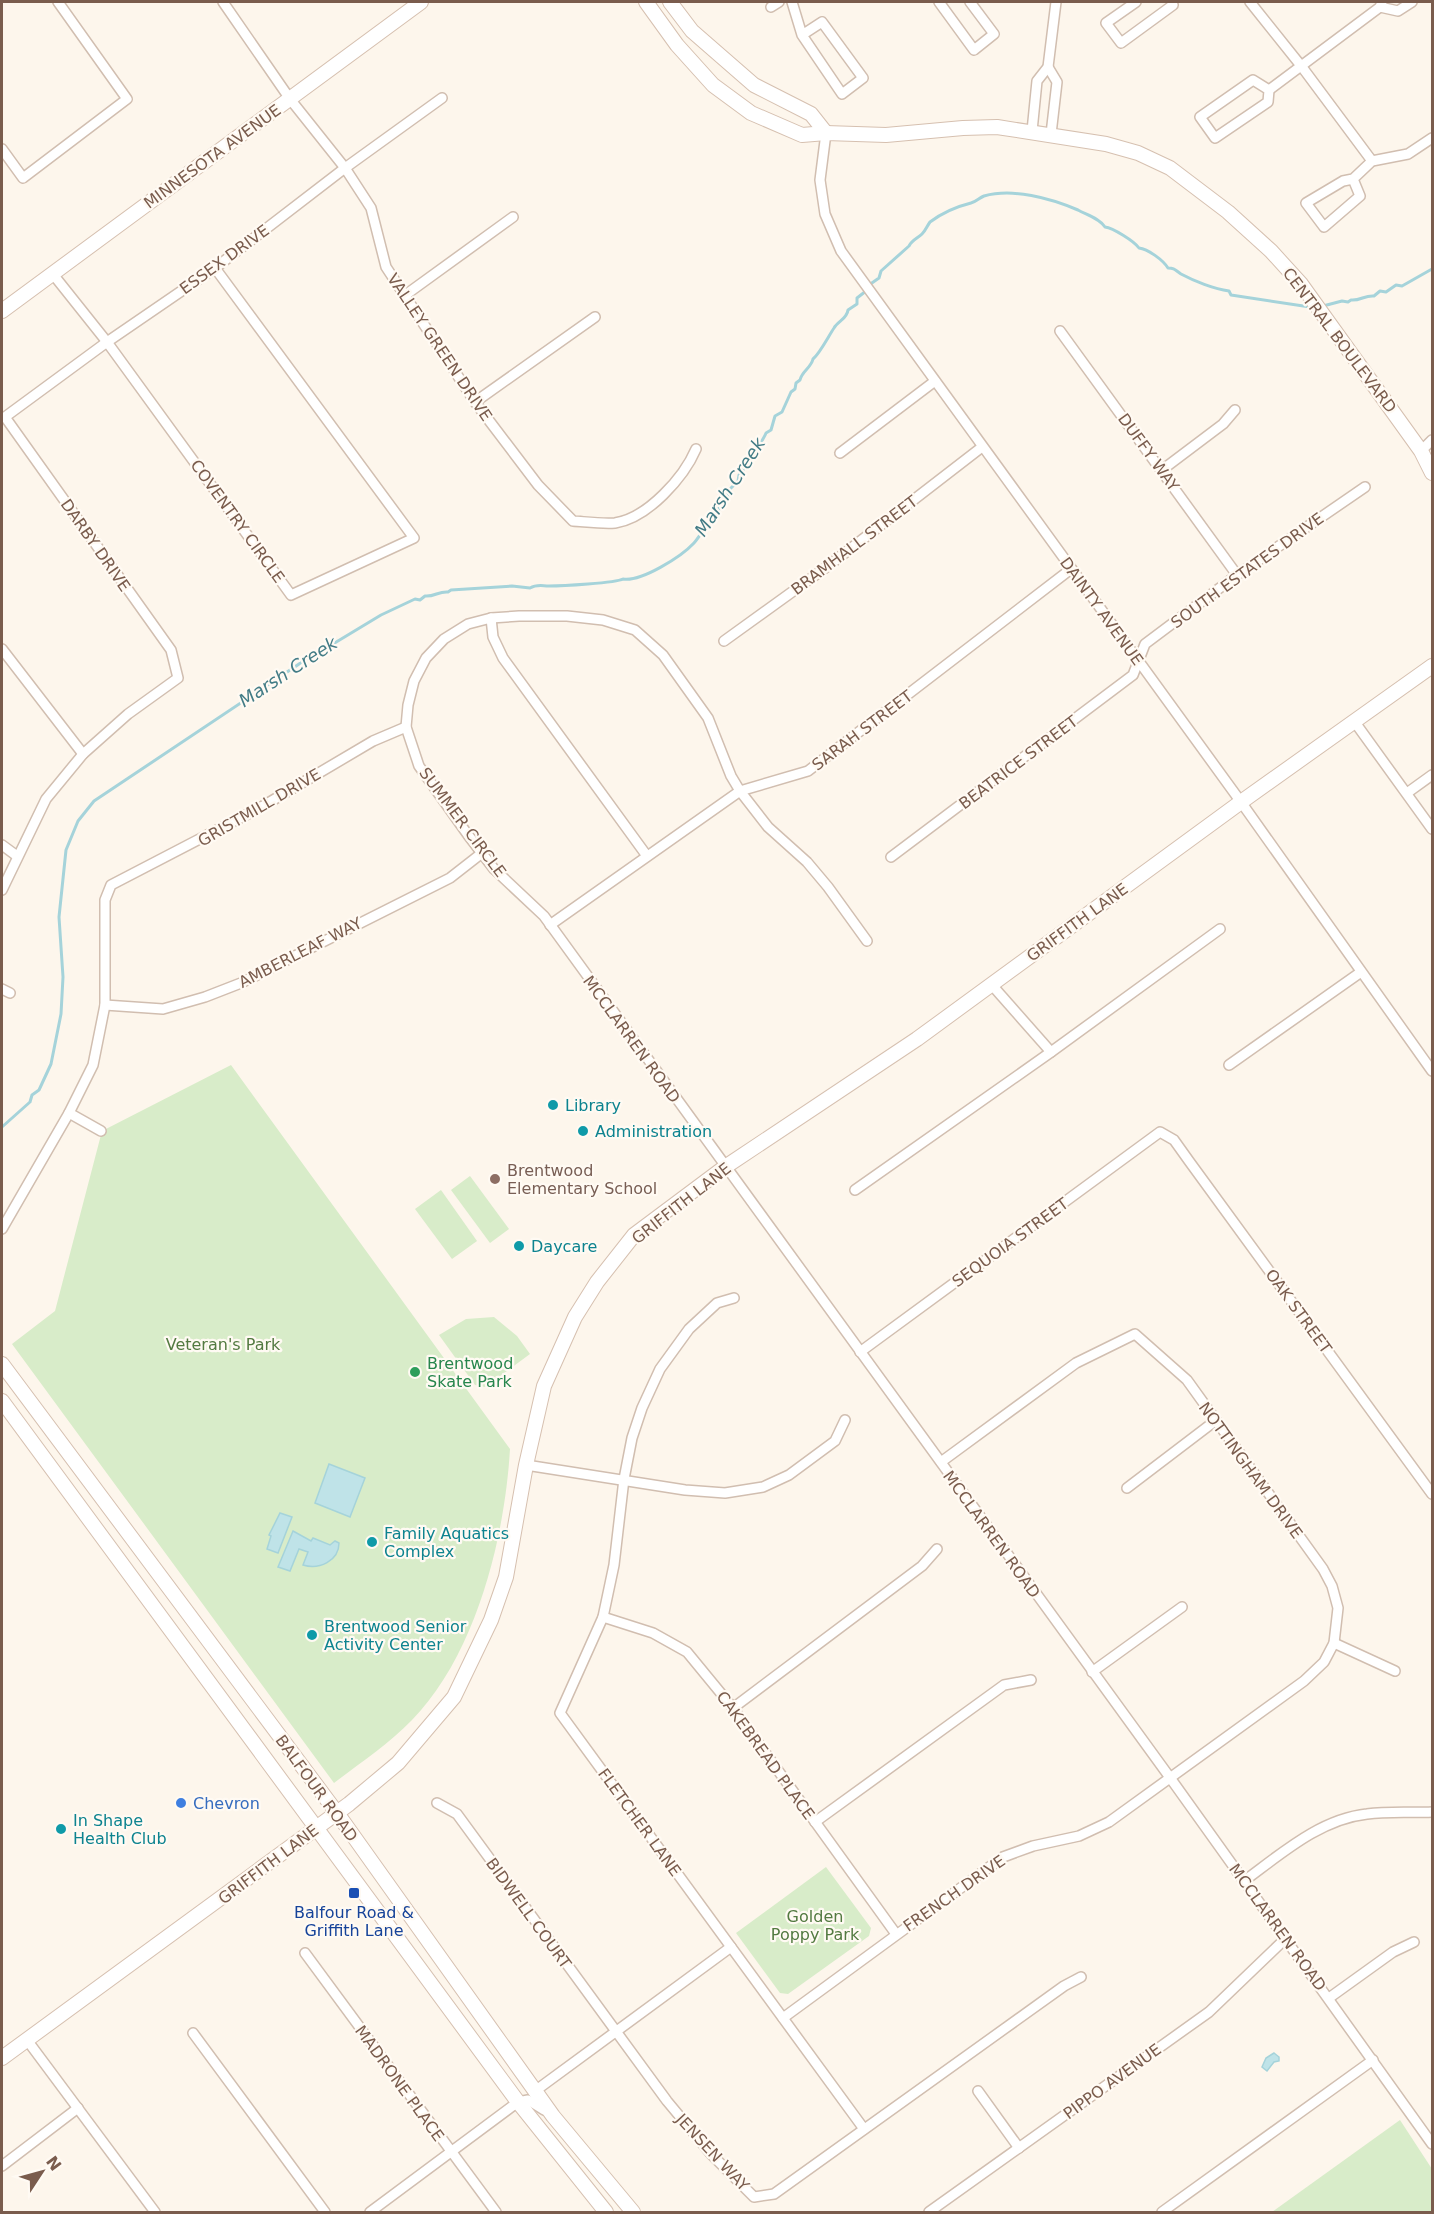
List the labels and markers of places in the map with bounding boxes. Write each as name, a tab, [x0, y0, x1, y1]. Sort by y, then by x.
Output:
place label: Library	[565, 1096, 621, 1115]
marker: Library	[546, 1098, 560, 1112]
place label: Administration	[595, 1122, 712, 1141]
marker: Administration	[576, 1124, 590, 1138]
place label: Brentwood Elementary School	[507, 1161, 657, 1198]
marker: Brentwood Elementary School	[488, 1172, 502, 1186]
place label: Daycare	[531, 1237, 597, 1256]
marker: Daycare	[512, 1239, 526, 1253]
place label: Brentwood Skate Park	[427, 1354, 513, 1391]
marker: Brentwood Skate Park	[408, 1365, 422, 1379]
place label: Family Aquatics Complex	[384, 1524, 509, 1561]
marker: Family Aquatics Complex	[365, 1535, 379, 1549]
place label: Brentwood Senior Activity Center	[324, 1617, 467, 1654]
marker: Brentwood Senior Activity Center	[305, 1628, 319, 1642]
place label: Chevron	[193, 1794, 260, 1813]
marker: Chevron	[174, 1796, 188, 1810]
place label: In Shape Health Club	[73, 1811, 167, 1848]
marker: In Shape Health Club	[54, 1822, 68, 1836]
marker: Balfour Road & Griffith Lane	[347, 1886, 361, 1900]
place label: Balfour Road & Griffith Lane	[294, 1903, 414, 1940]

